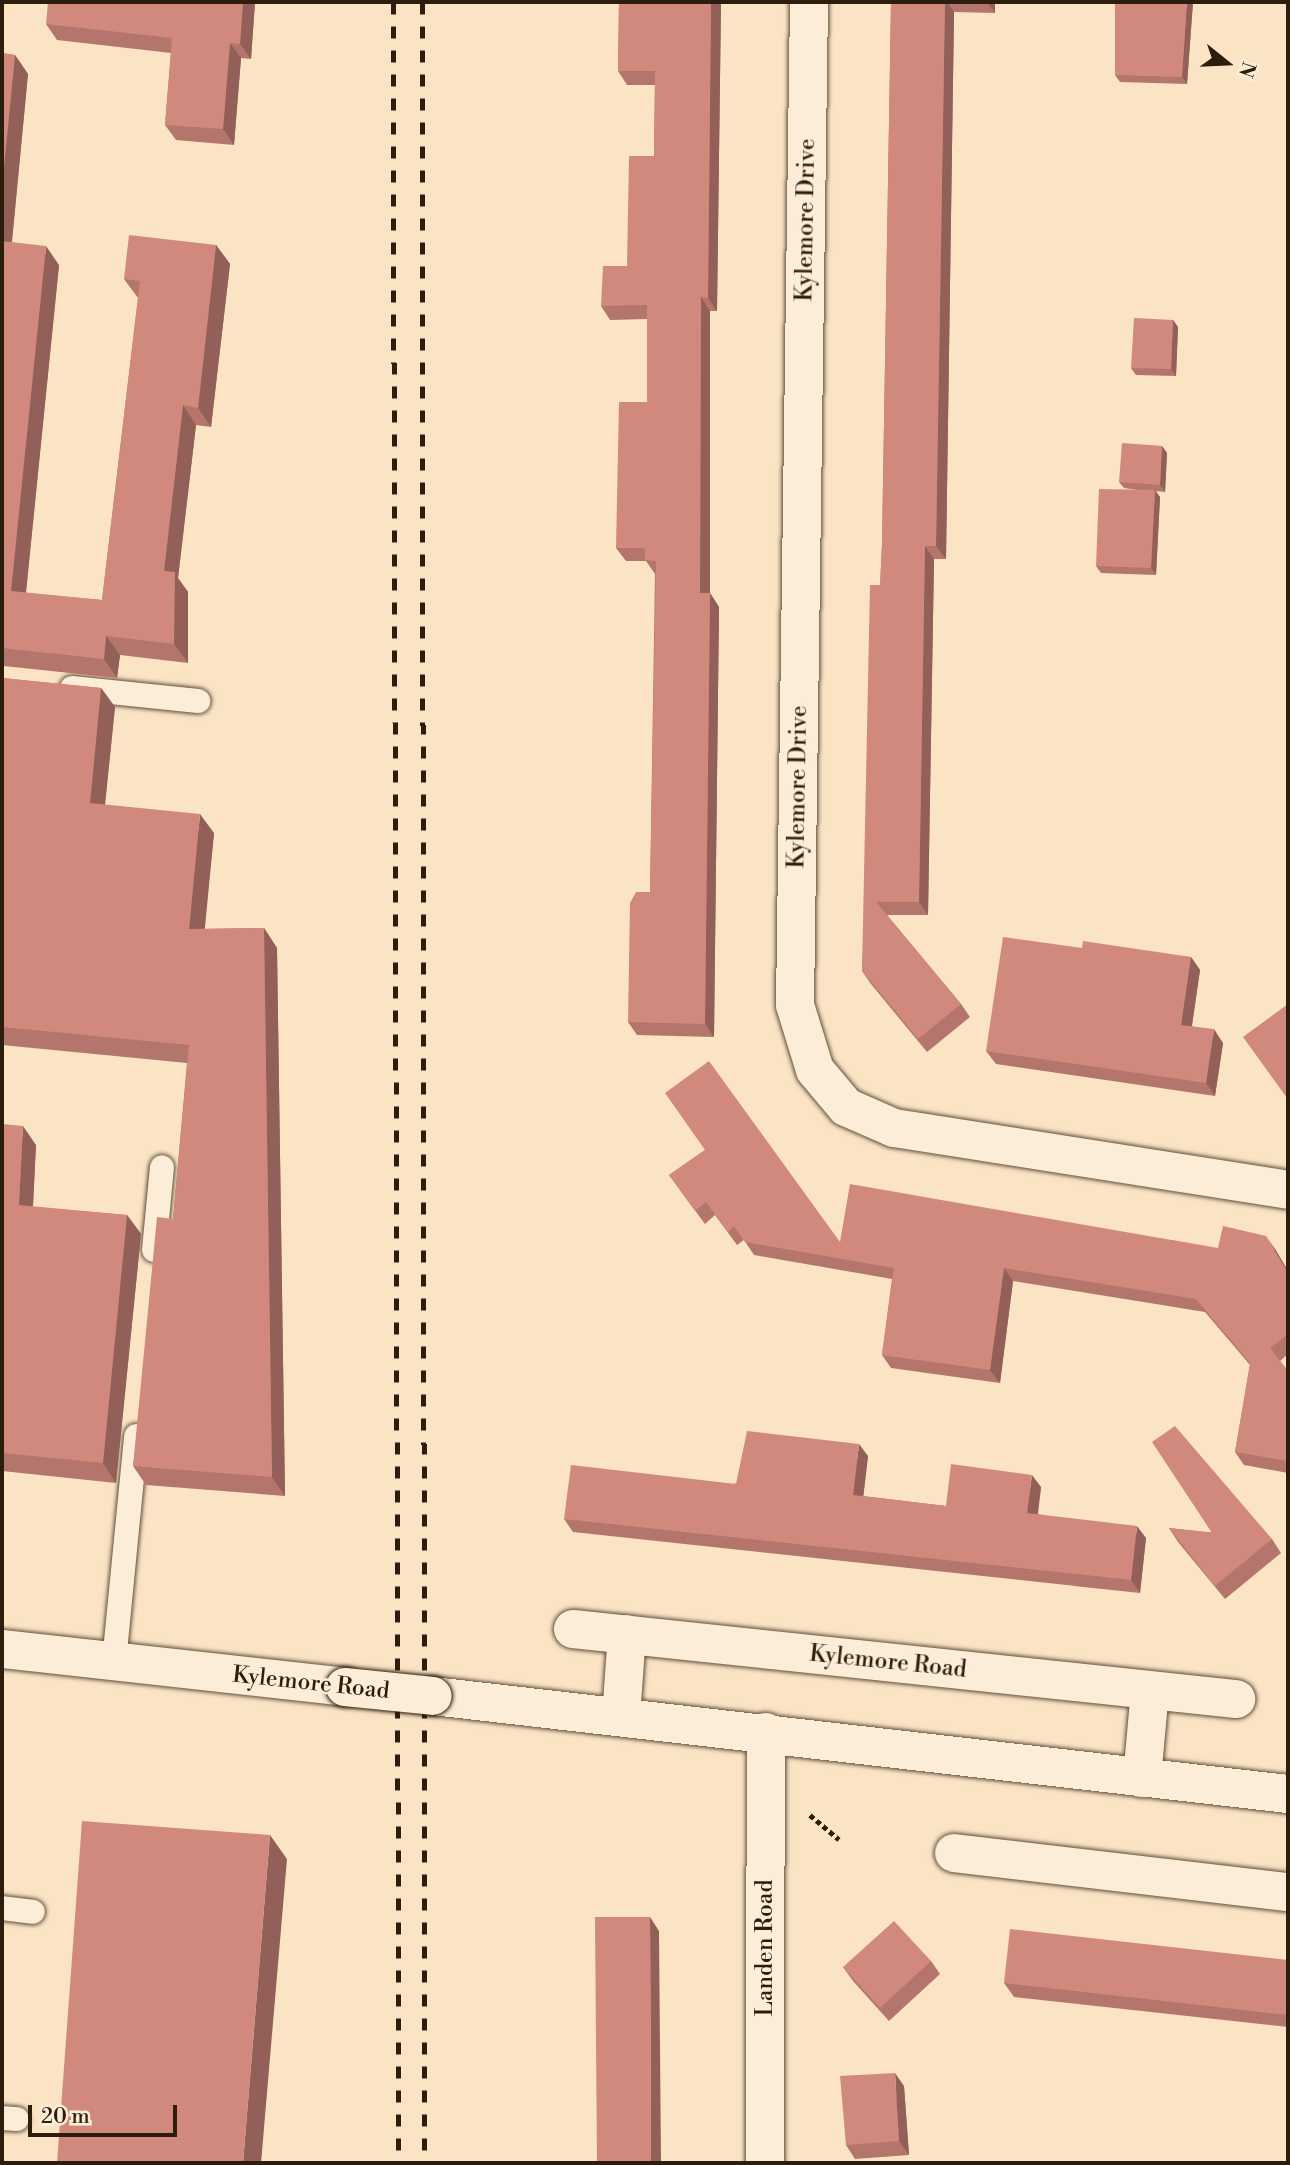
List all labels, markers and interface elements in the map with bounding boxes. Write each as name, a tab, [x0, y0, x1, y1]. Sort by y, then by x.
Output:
north arrow	[1192, 28, 1262, 98]
text: N	[1233, 59, 1261, 80]
street label: Kylemore Drive	[791, 138, 821, 302]
street label: Kylemore Drive	[783, 705, 813, 869]
street label: Kylemore Road	[808, 1640, 968, 1684]
street label: Kylemore Road	[231, 1661, 391, 1705]
street label: Landen Road	[751, 1879, 779, 2017]
scale bar	[32, 2092, 180, 2136]
text: 20 m	[41, 2104, 90, 2130]

